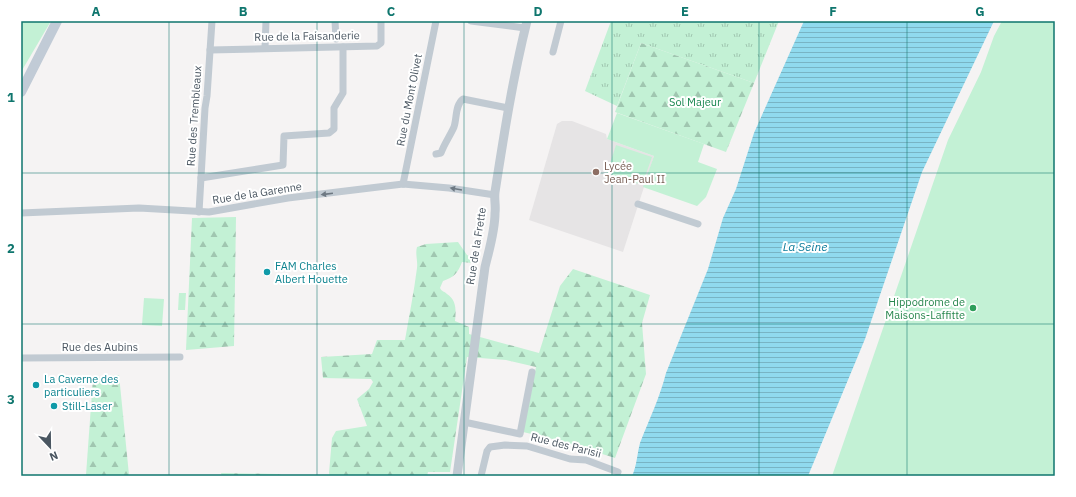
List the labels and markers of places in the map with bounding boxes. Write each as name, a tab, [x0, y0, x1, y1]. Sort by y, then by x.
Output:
place label: Lycée Jean-Paul II	[604, 159, 665, 186]
marker: Lycée Jean-Paul II	[591, 167, 601, 177]
place label: FAM Charles Albert Houette	[275, 259, 348, 286]
marker: FAM Charles Albert Houette	[262, 267, 272, 277]
place label: Hippodrome de Maisons-Laffitte	[885, 295, 965, 322]
marker: Hippodrome de Maisons-Laffitte	[968, 303, 978, 313]
place label: La Caverne des particuliers	[44, 372, 119, 399]
marker: La Caverne des particuliers	[31, 380, 41, 390]
place label: Still-Laser	[62, 399, 112, 413]
marker: Still-Laser	[49, 401, 59, 411]

